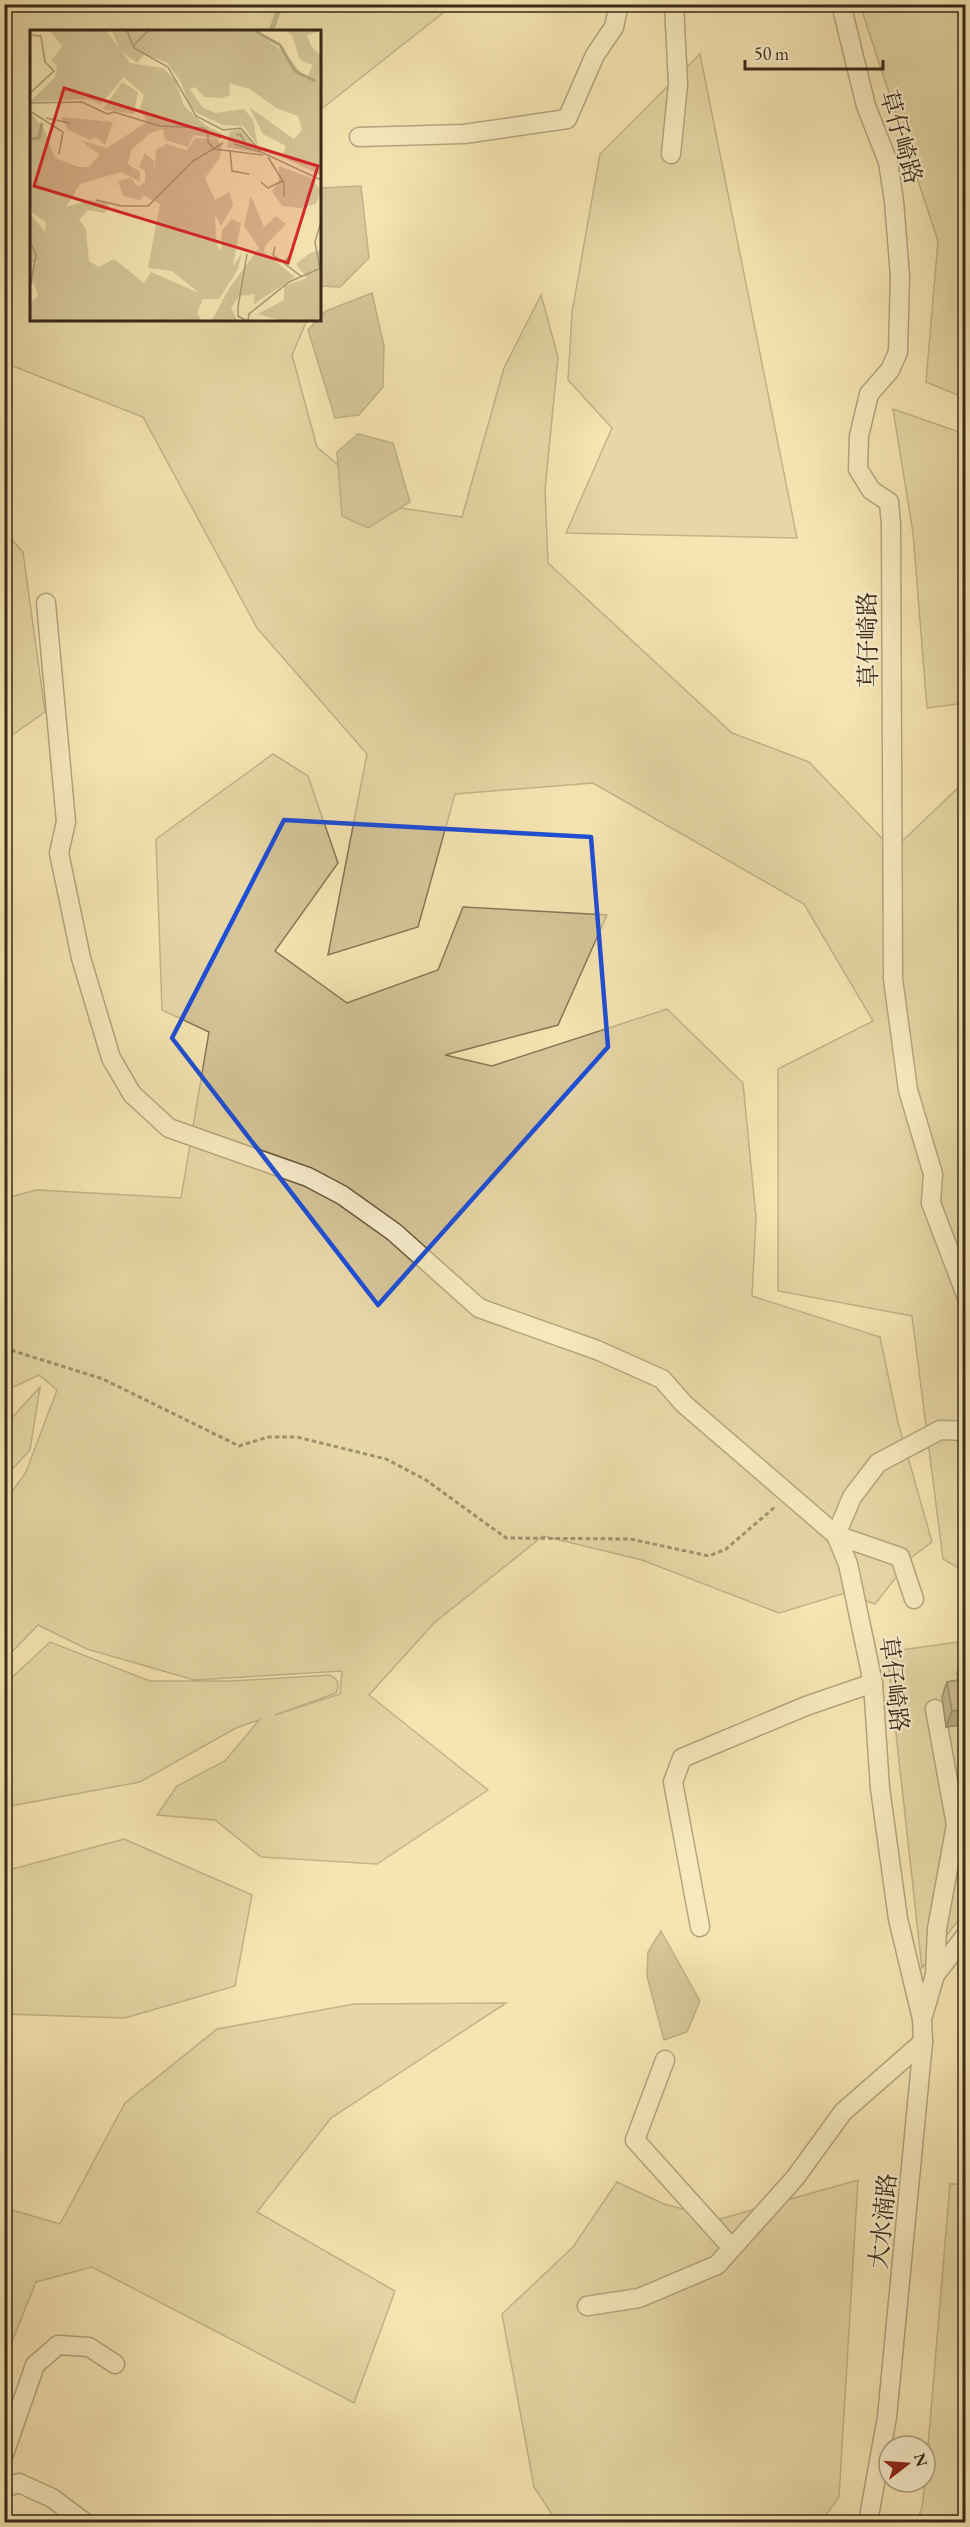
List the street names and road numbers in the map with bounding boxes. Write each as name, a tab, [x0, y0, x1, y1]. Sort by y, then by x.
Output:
street label: 草仔崎路	[873, 86, 930, 187]
street label: 草仔崎路	[851, 592, 884, 688]
street label: 草仔崎路	[873, 1634, 916, 1733]
street label: 大水湳路	[862, 2172, 903, 2270]

